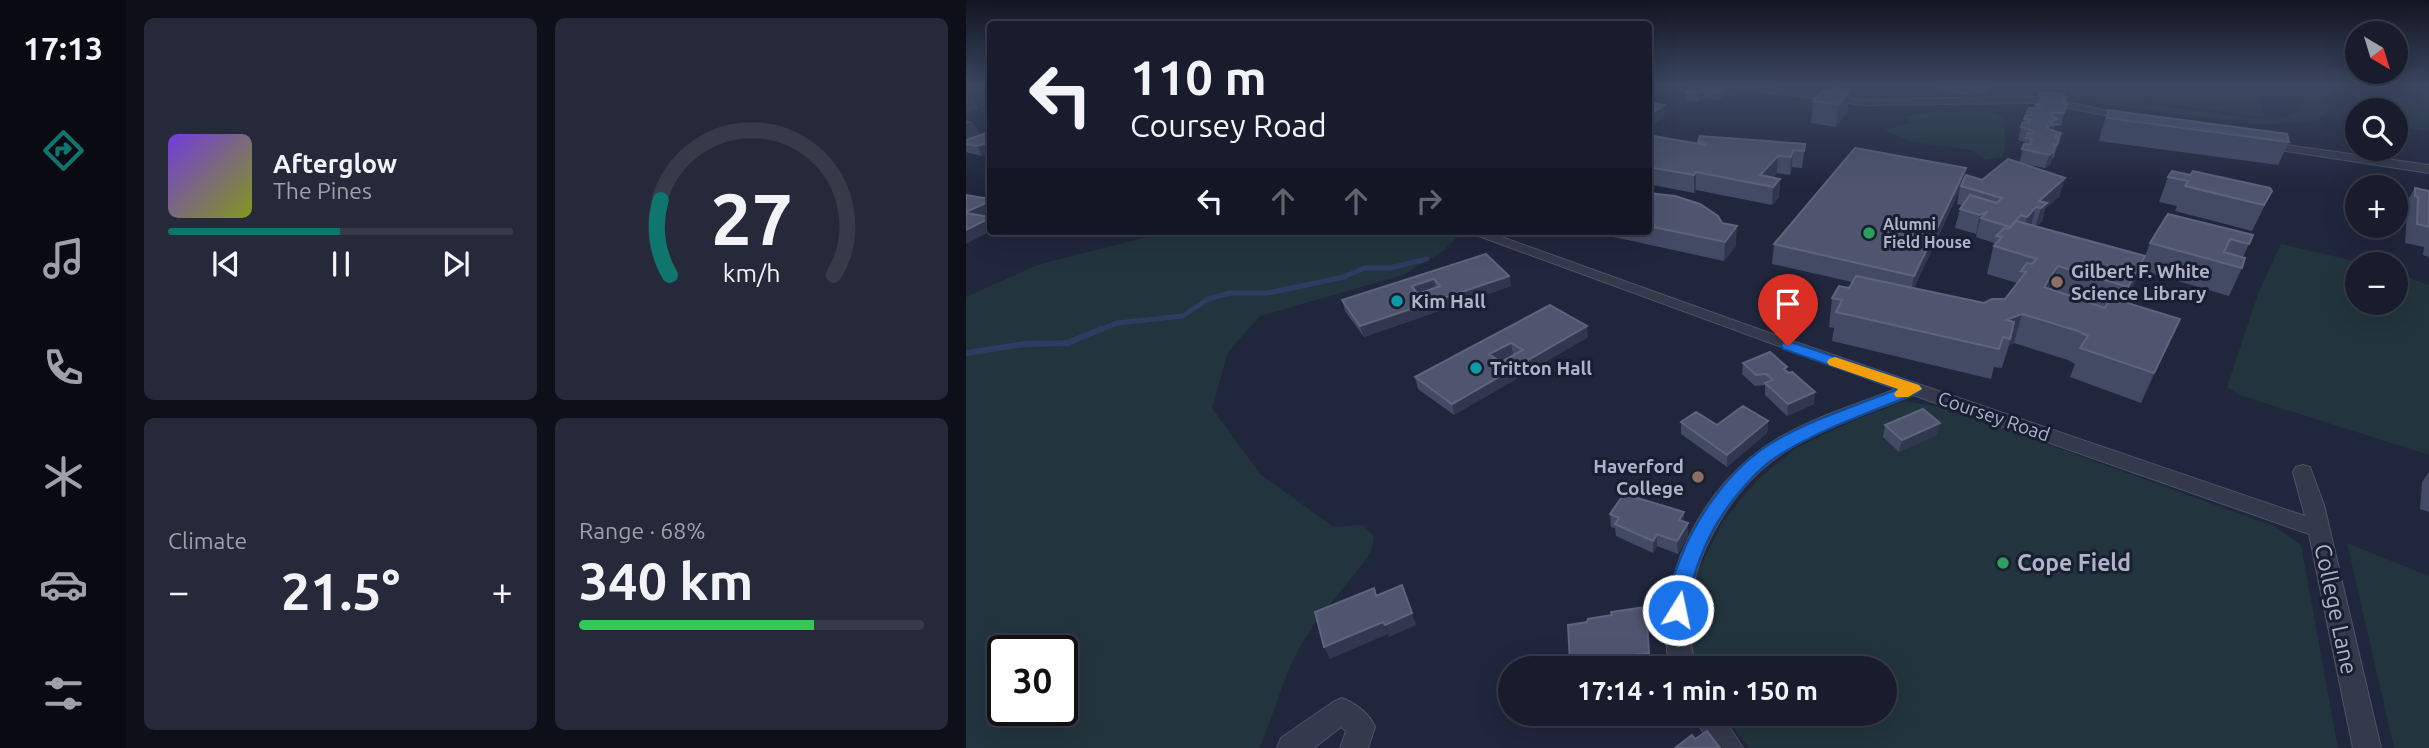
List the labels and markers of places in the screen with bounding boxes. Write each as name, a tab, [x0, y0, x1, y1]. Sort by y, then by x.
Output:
place label: Alumni Field House	[1883, 215, 1971, 251]
marker: Alumni Field House	[1861, 225, 1877, 241]
place label: Gilbert F. White Science Library	[2071, 260, 2210, 304]
pin	[1758, 274, 1818, 346]
marker: Gilbert F. White Science Library	[2049, 274, 2065, 290]
place label: Kim Hall	[1411, 290, 1486, 312]
marker: Kim Hall	[1389, 293, 1405, 309]
place label: Tritton Hall	[1490, 357, 1592, 379]
marker: Tritton Hall	[1468, 360, 1484, 376]
place label: Haverford College	[1593, 455, 1684, 499]
marker: Haverford College	[1690, 469, 1706, 485]
place label: Cope Field	[2017, 550, 2131, 575]
marker: Cope Field	[1995, 555, 2011, 571]

